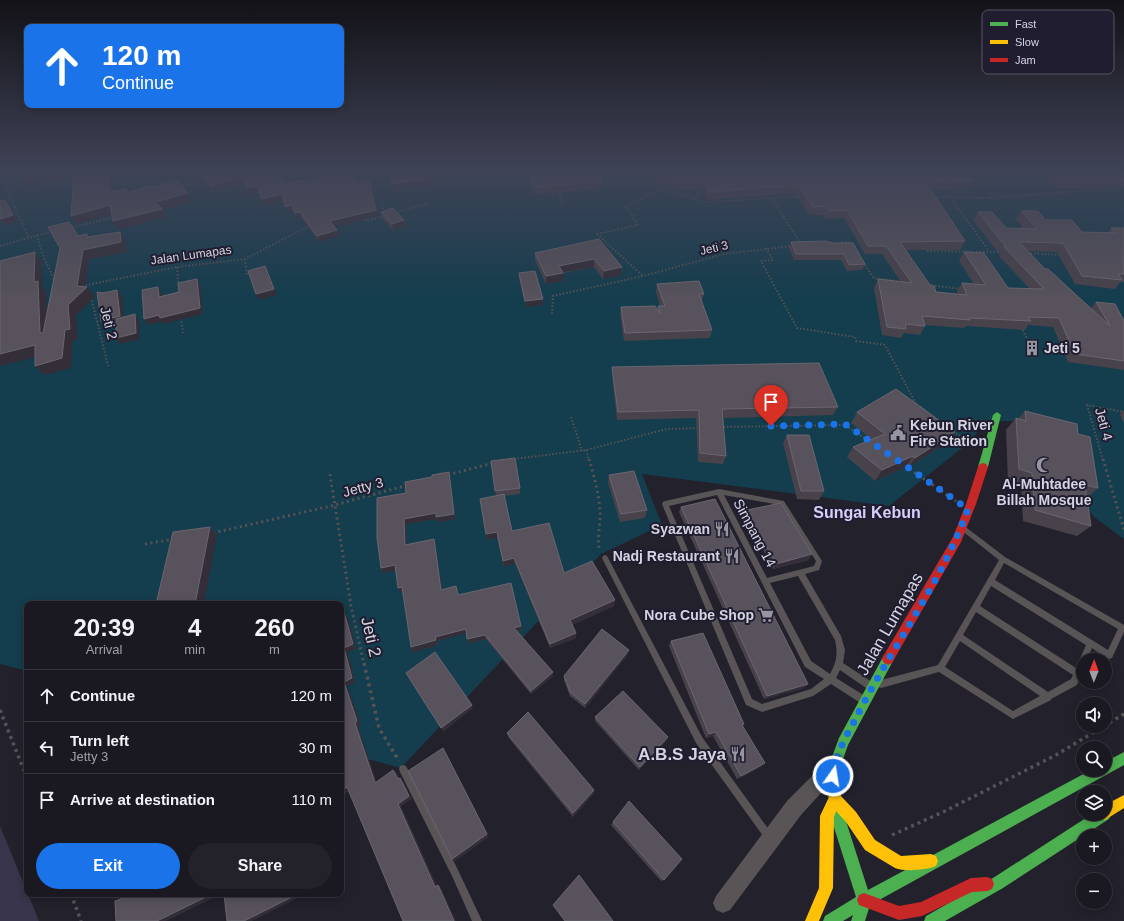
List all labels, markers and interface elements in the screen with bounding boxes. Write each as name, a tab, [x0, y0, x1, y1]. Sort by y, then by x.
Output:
legend	[982, 10, 1114, 74]
text: Fast	[1015, 18, 1036, 30]
text: Slow	[1015, 36, 1039, 48]
icon: ahead	[36, 40, 88, 92]
text: 120 m	[102, 40, 181, 71]
text: Jam	[1015, 54, 1036, 66]
text: Continue	[102, 73, 174, 93]
street label: Jeti 3	[698, 238, 730, 258]
street label: Jalan Lumapas	[150, 242, 232, 268]
street label: Jeti 2	[97, 305, 121, 341]
building icon: Jeti 5	[1023, 339, 1041, 357]
place label: Jeti 5	[1044, 340, 1080, 356]
pin	[754, 385, 788, 426]
icon: arrive	[760, 391, 782, 413]
street label: Jeti 4	[1092, 406, 1116, 442]
place label: Kebun River Fire Station	[910, 417, 993, 449]
public building icon: Kebun River Fire Station	[889, 424, 907, 442]
mosque icon: Al-Muhtadee Billah Mosque	[1035, 456, 1053, 474]
street label: Jetty 3	[341, 474, 385, 500]
place label: Al-Muhtadee Billah Mosque	[997, 476, 1092, 508]
street label: Simpang 14	[730, 496, 780, 570]
district label: Sungai Kebun	[813, 504, 921, 521]
restaurant icon: Syazwan	[713, 520, 731, 538]
place label: Syazwan	[651, 521, 710, 537]
restaurant icon: Nadj Restaurant	[723, 547, 741, 565]
place label: Nadj Restaurant	[613, 548, 720, 564]
street label: Jalan Lumapas	[853, 569, 927, 679]
supermarket icon: Nora Cube Shop	[757, 606, 775, 624]
place label: Nora Cube Shop	[644, 607, 754, 623]
text: 20:39	[73, 614, 135, 641]
text: 4	[188, 614, 201, 641]
text: 260	[255, 614, 295, 641]
street label: Jeti 2	[357, 615, 385, 659]
text: Arrival	[86, 642, 123, 657]
text: min	[184, 642, 205, 657]
text: m	[269, 642, 280, 657]
north arrow	[1076, 653, 1112, 689]
map controls	[1076, 653, 1112, 909]
icon: ahead	[36, 685, 58, 707]
text: Continue	[70, 687, 135, 704]
text: 120 m	[290, 687, 332, 704]
button: sound	[1076, 697, 1112, 733]
text: Turn left	[70, 732, 129, 749]
icon: left	[36, 737, 58, 759]
text: 30 m	[299, 739, 332, 756]
button: search	[1076, 741, 1112, 777]
place label: A.B.S Jaya	[638, 745, 727, 764]
restaurant icon: A.B.S Jaya	[729, 745, 747, 763]
text: Jetty 3	[70, 749, 108, 764]
position arrow	[812, 755, 854, 797]
button: layers	[1076, 785, 1112, 821]
icon: arrive	[36, 789, 58, 811]
text: Arrive at destination	[70, 791, 215, 808]
text: 110 m	[291, 791, 332, 808]
button: +	[1076, 829, 1112, 865]
button: Exit	[36, 843, 180, 889]
button: Share	[188, 843, 332, 889]
button: −	[1076, 873, 1112, 909]

